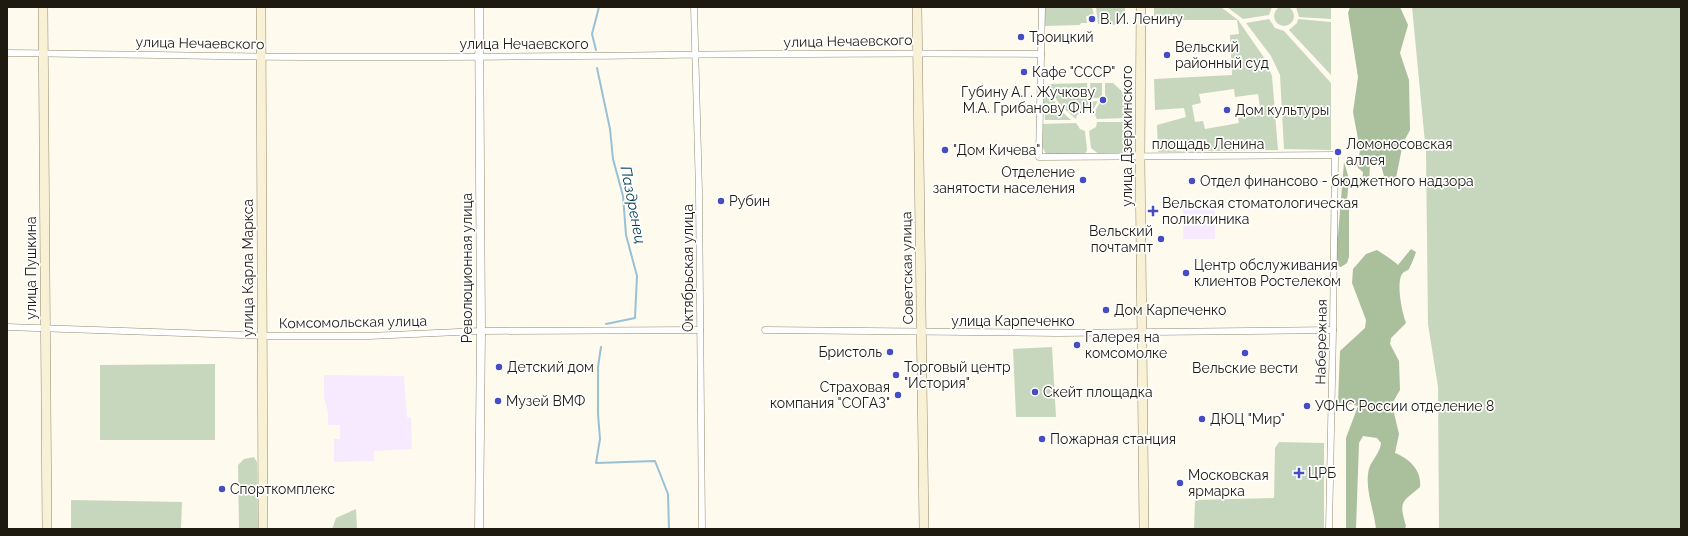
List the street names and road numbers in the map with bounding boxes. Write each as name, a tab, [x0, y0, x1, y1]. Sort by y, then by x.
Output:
street label: улица Нечаевского	[783, 32, 913, 50]
street label: улица Нечаевского	[135, 34, 265, 52]
street label: улица Нечаевского	[459, 36, 589, 52]
street label: улица Дзержинского	[1119, 65, 1135, 207]
street label: площадь Ленина	[1152, 136, 1264, 152]
street label: Революционная улица	[459, 193, 475, 343]
street label: улица Карла Маркса	[240, 199, 256, 337]
street label: Октябрьская улица	[680, 204, 696, 332]
street label: Советская улица	[898, 211, 916, 325]
street label: улица Пушкина	[23, 216, 39, 320]
street label: Набережная	[1312, 299, 1330, 385]
street label: Комсомольская улица	[279, 313, 427, 331]
street label: улица Карпеченко	[951, 313, 1075, 329]

